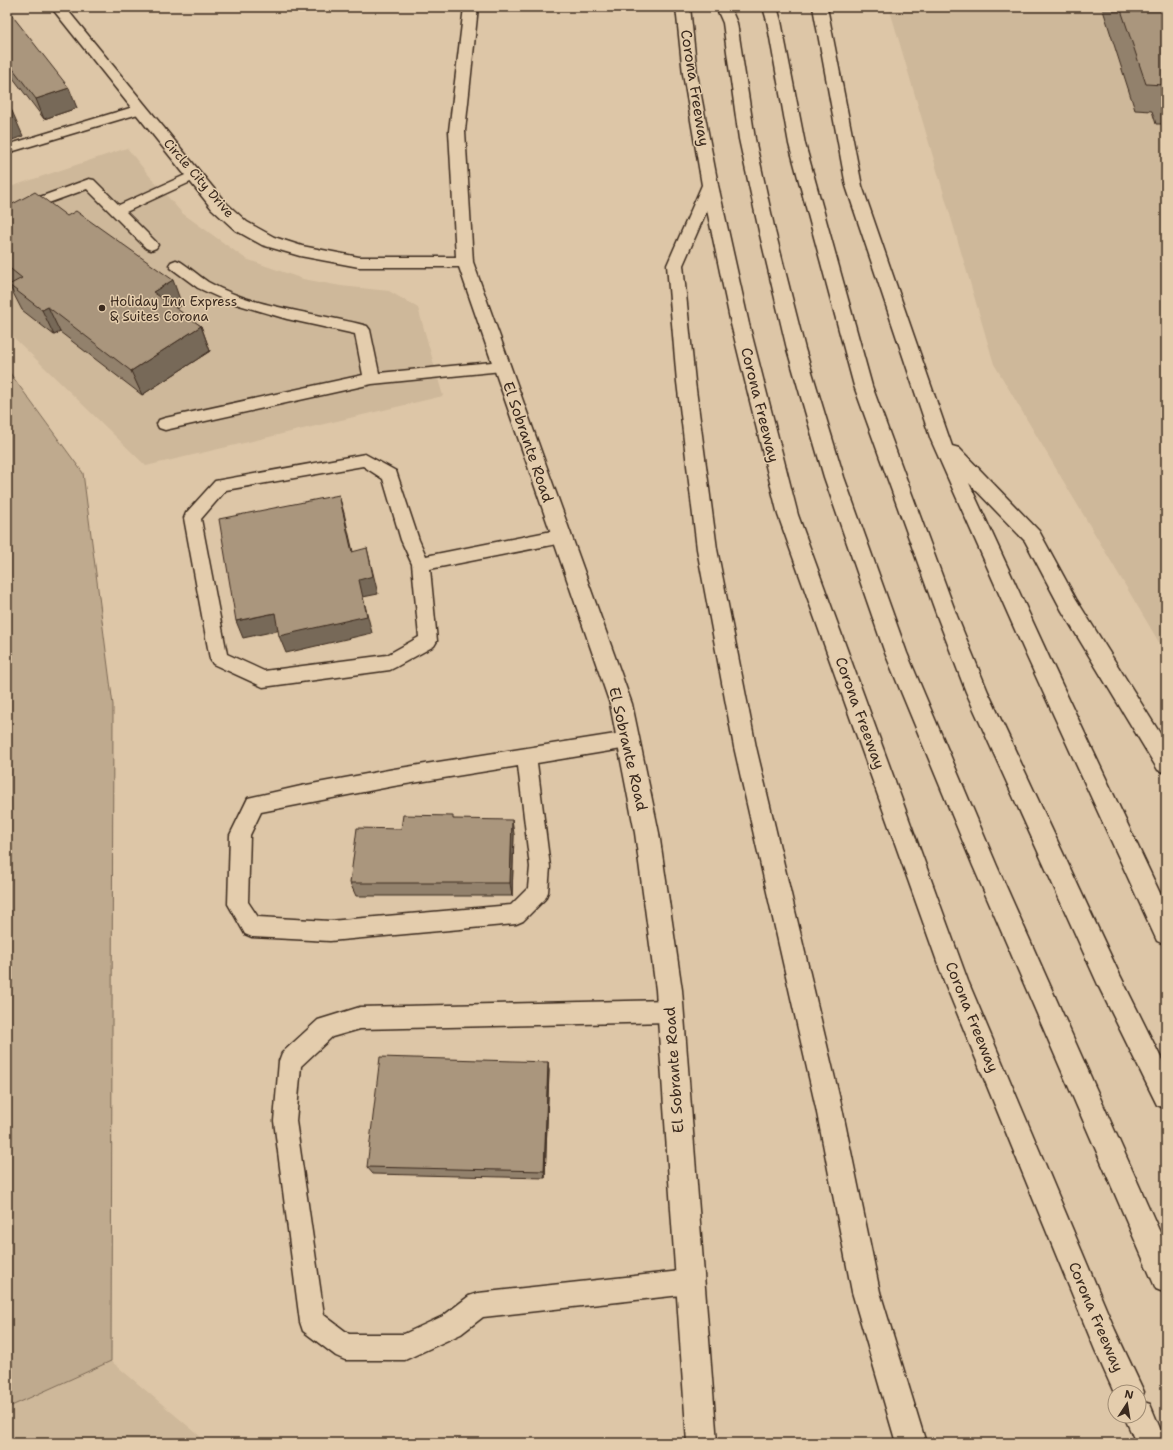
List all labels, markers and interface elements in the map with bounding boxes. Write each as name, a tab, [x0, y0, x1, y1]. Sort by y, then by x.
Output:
street label: Corona Freeway	[676, 28, 714, 148]
street label: Circle City Drive	[160, 135, 238, 221]
place label: Holiday Inn Express & Suites Corona	[110, 293, 237, 325]
marker: Holiday Inn Express & Suites Corona	[97, 303, 107, 313]
street label: Corona Freeway	[736, 345, 784, 465]
street label: El Sobrante Road	[498, 379, 558, 506]
street label: Corona Freeway	[830, 654, 890, 772]
street label: El Sobrante Road	[604, 685, 652, 813]
street label: Corona Freeway	[941, 959, 1003, 1075]
street label: El Sobrante Road	[660, 1006, 688, 1134]
street label: Corona Freeway	[1064, 1259, 1128, 1375]
north arrow	[1107, 1384, 1147, 1424]
text: N	[1123, 1386, 1135, 1403]

